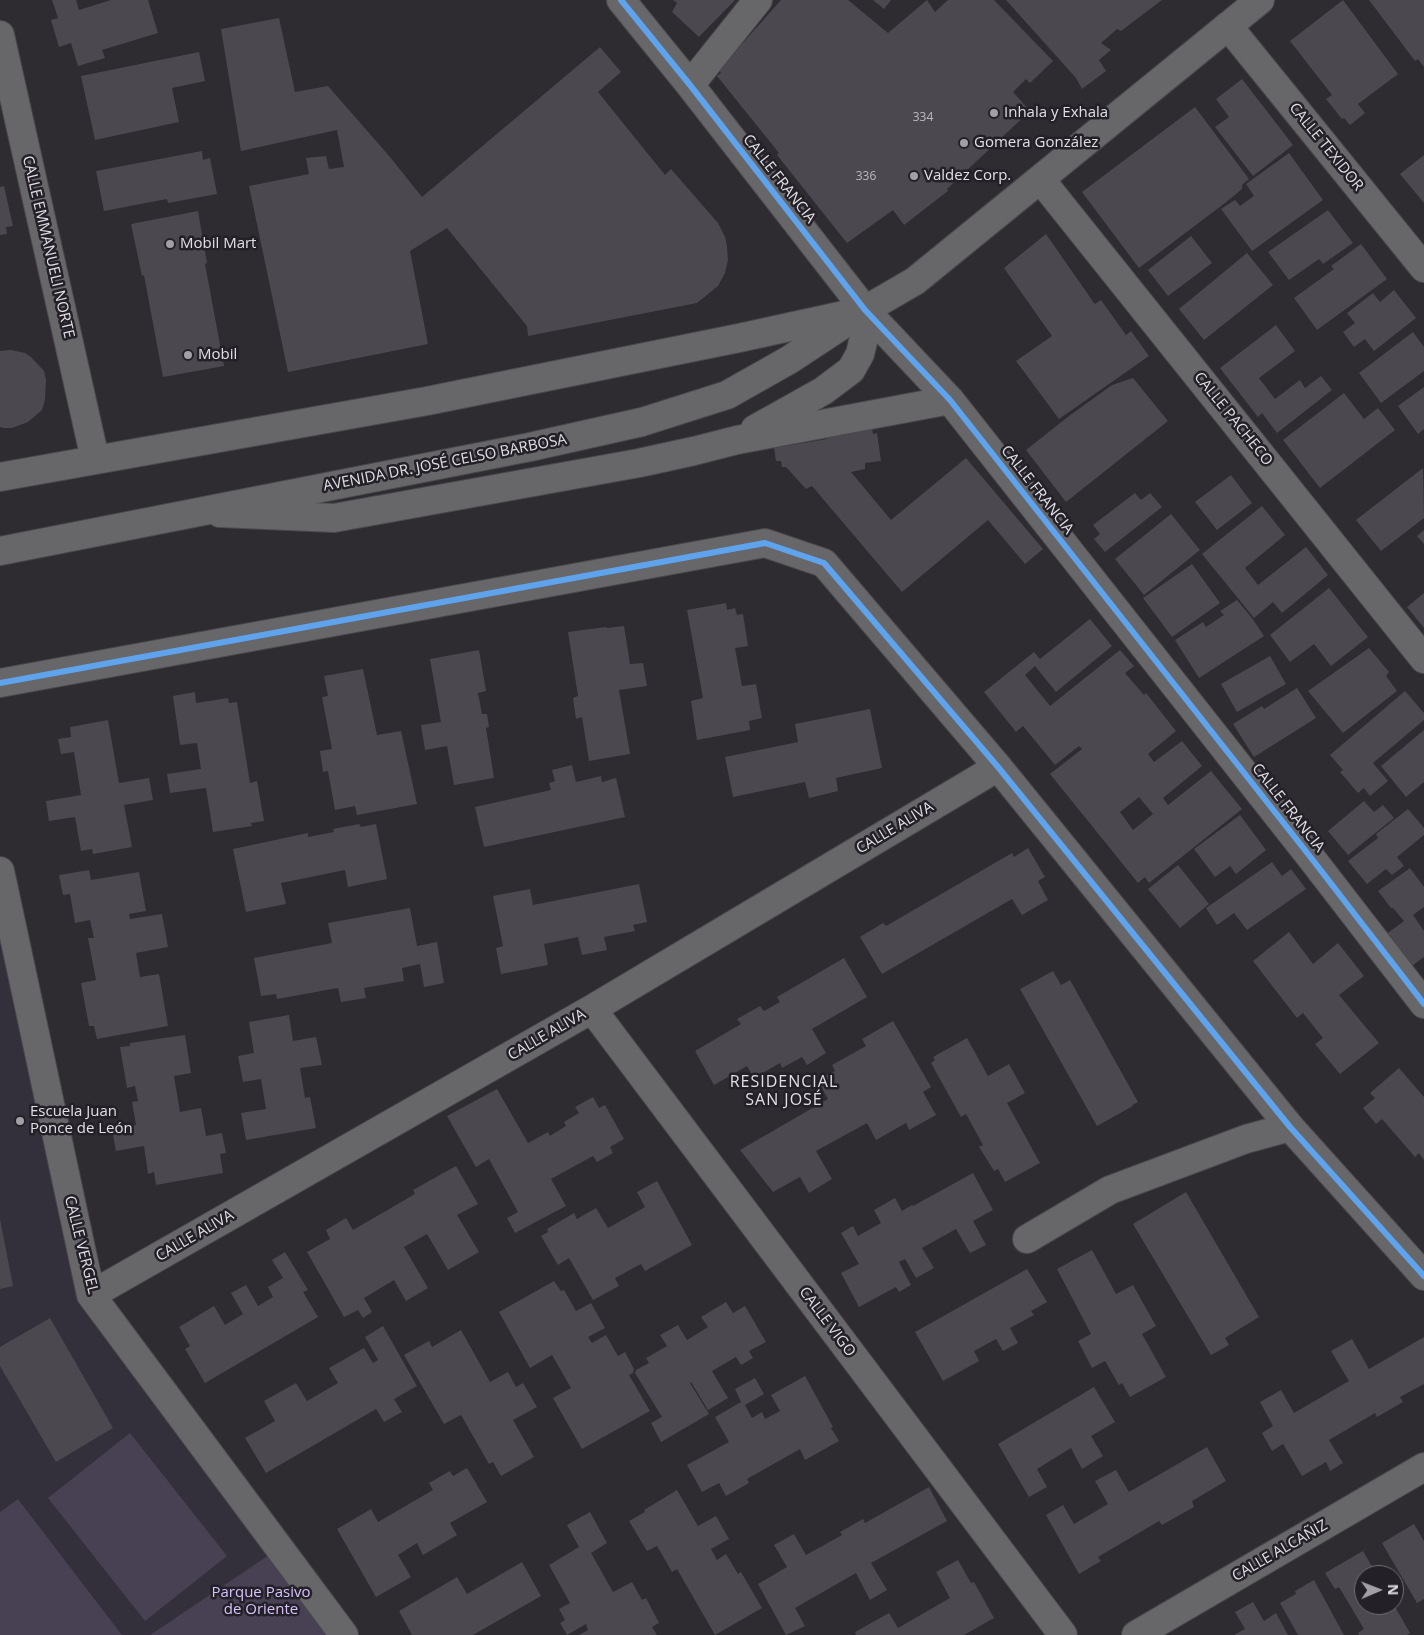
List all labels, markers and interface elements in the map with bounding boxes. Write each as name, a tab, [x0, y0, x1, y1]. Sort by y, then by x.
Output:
street label: CALLE TEXIDOR	[1285, 99, 1367, 195]
place label: Inhala y Exhala	[1004, 104, 1108, 122]
marker: Inhala y Exhala	[988, 107, 1000, 119]
house number: 334	[913, 111, 933, 125]
street label: CALLE FRANCIA	[739, 131, 819, 227]
place label: Gomera González	[974, 134, 1098, 152]
marker: Gomera González	[958, 137, 970, 149]
street label: CALLE EMMANUELI NORTE	[18, 154, 78, 340]
place label: Valdez Corp.	[924, 167, 1011, 185]
house number: 336	[856, 170, 876, 184]
marker: Valdez Corp.	[908, 170, 920, 182]
place label: Mobil Mart	[180, 235, 256, 253]
marker: Mobil Mart	[164, 238, 176, 250]
place label: Mobil	[198, 346, 237, 364]
marker: Mobil	[182, 349, 194, 361]
street label: CALLE PACHECO	[1190, 369, 1276, 469]
street label: AVENIDA DR. JOSÉ CELSO BARBOSA	[322, 431, 568, 495]
street label: CALLE FRANCIA	[997, 442, 1077, 538]
street label: CALLE FRANCIA	[1248, 760, 1328, 856]
street label: CALLE ALIVA	[853, 798, 937, 858]
street label: CALLE ALIVA	[505, 1006, 589, 1064]
district label: RESIDENCIAL SAN JOSÉ	[728, 1072, 840, 1110]
place label: Escuela Juan Ponce de León	[30, 1103, 133, 1138]
marker: Escuela Juan Ponce de León	[14, 1115, 26, 1127]
street label: CALLE VERGEL	[60, 1194, 102, 1296]
street label: CALLE ALIVA	[153, 1207, 237, 1265]
street label: CALLE VIGO	[795, 1284, 859, 1360]
street label: CALLE ALCAÑIZ	[1229, 1516, 1331, 1586]
north arrow	[1354, 1565, 1404, 1615]
park label: Parque Pasivo de Oriente	[212, 1584, 310, 1619]
text: N	[1384, 1584, 1403, 1596]

